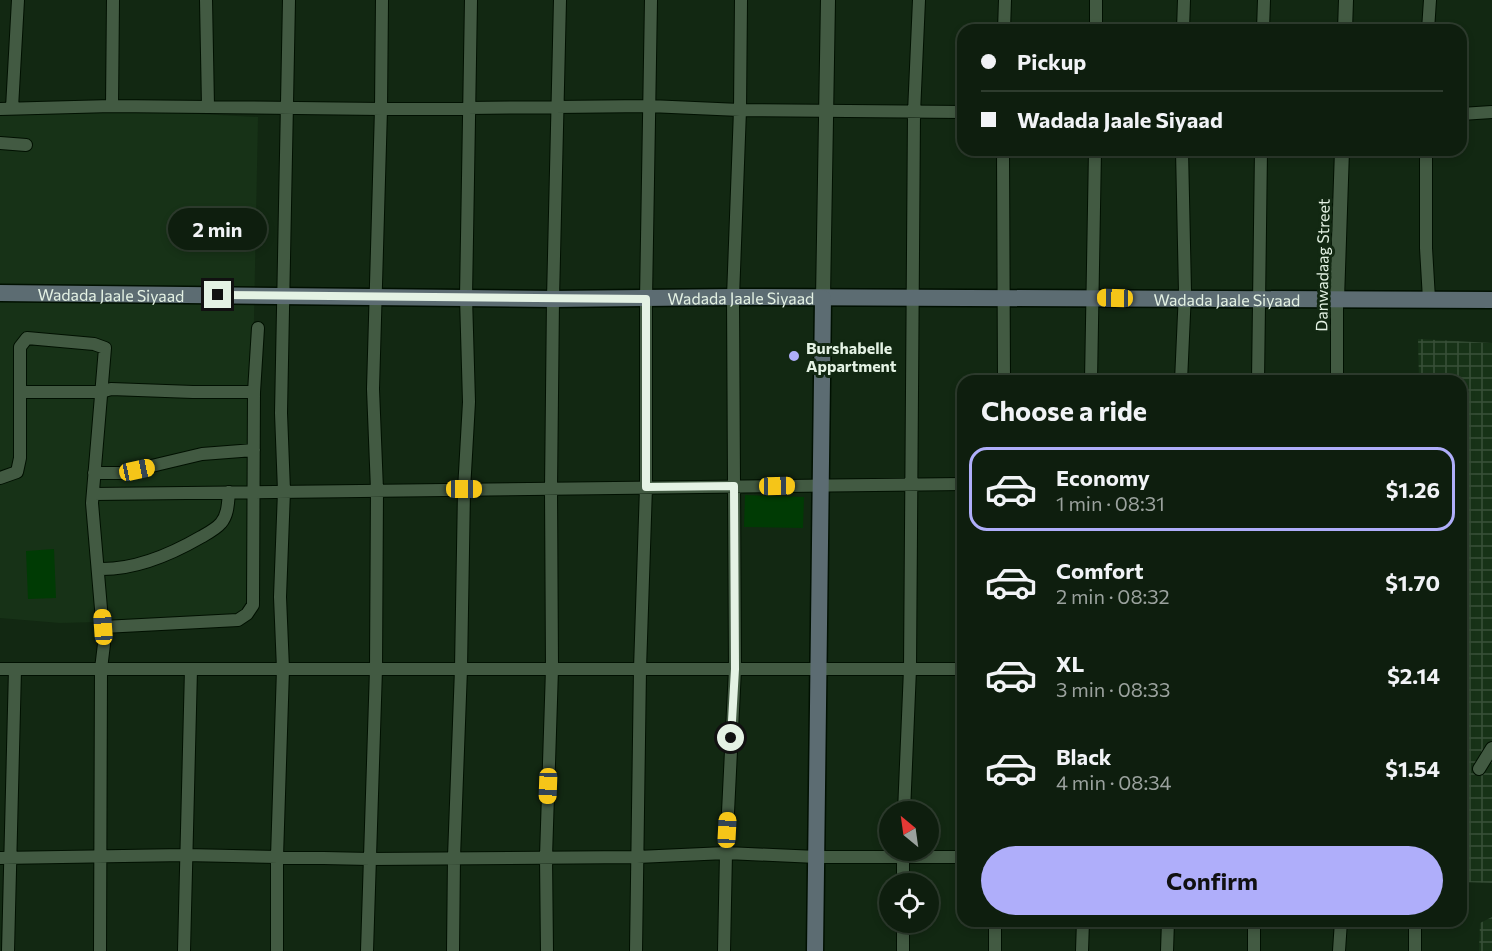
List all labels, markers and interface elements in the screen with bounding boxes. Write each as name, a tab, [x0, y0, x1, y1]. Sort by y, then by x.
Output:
text: Pickup	[1017, 48, 1086, 75]
text: Wadada Jaale Siyaad	[1017, 106, 1223, 133]
street label: Danwadaag Street	[1311, 198, 1333, 332]
callout: 2 min	[168, 208, 268, 250]
text: 2 min	[193, 217, 242, 241]
route end	[204, 281, 231, 308]
street label: Wadada Jaale Siyaad	[37, 284, 185, 305]
street label: Wadada Jaale Siyaad	[667, 287, 814, 307]
car	[1097, 289, 1133, 307]
street label: Wadada Jaale Siyaad	[1153, 289, 1300, 309]
place label: Burshabelle Appartment	[806, 338, 897, 375]
marker: Burshabelle Appartment	[787, 349, 801, 363]
text: Choose a ride	[981, 394, 1147, 427]
car	[118, 457, 156, 483]
icon: car	[984, 462, 1038, 516]
text: Economy	[1056, 464, 1150, 491]
text: $1.26	[1386, 476, 1440, 503]
car	[759, 477, 795, 495]
car	[446, 480, 482, 498]
text: 1 min · 08:31	[1056, 491, 1165, 515]
icon: car	[984, 555, 1038, 609]
text: Comfort	[1056, 557, 1144, 584]
text: $1.70	[1385, 569, 1440, 596]
text: 2 min · 08:32	[1056, 584, 1170, 608]
car	[93, 608, 113, 646]
icon: car	[984, 648, 1038, 702]
text: XL	[1056, 650, 1084, 677]
text: $2.14	[1387, 662, 1440, 689]
text: 3 min · 08:33	[1056, 677, 1170, 701]
route start	[717, 724, 744, 751]
icon: car	[984, 741, 1038, 795]
text: Black	[1056, 743, 1111, 770]
text: $1.54	[1385, 755, 1440, 782]
car	[538, 768, 558, 804]
text: 4 min · 08:34	[1056, 770, 1172, 794]
north arrow	[879, 801, 939, 861]
map controls	[879, 801, 939, 933]
car	[717, 812, 737, 848]
button: Confirm	[981, 846, 1443, 915]
button: locate	[879, 873, 939, 933]

